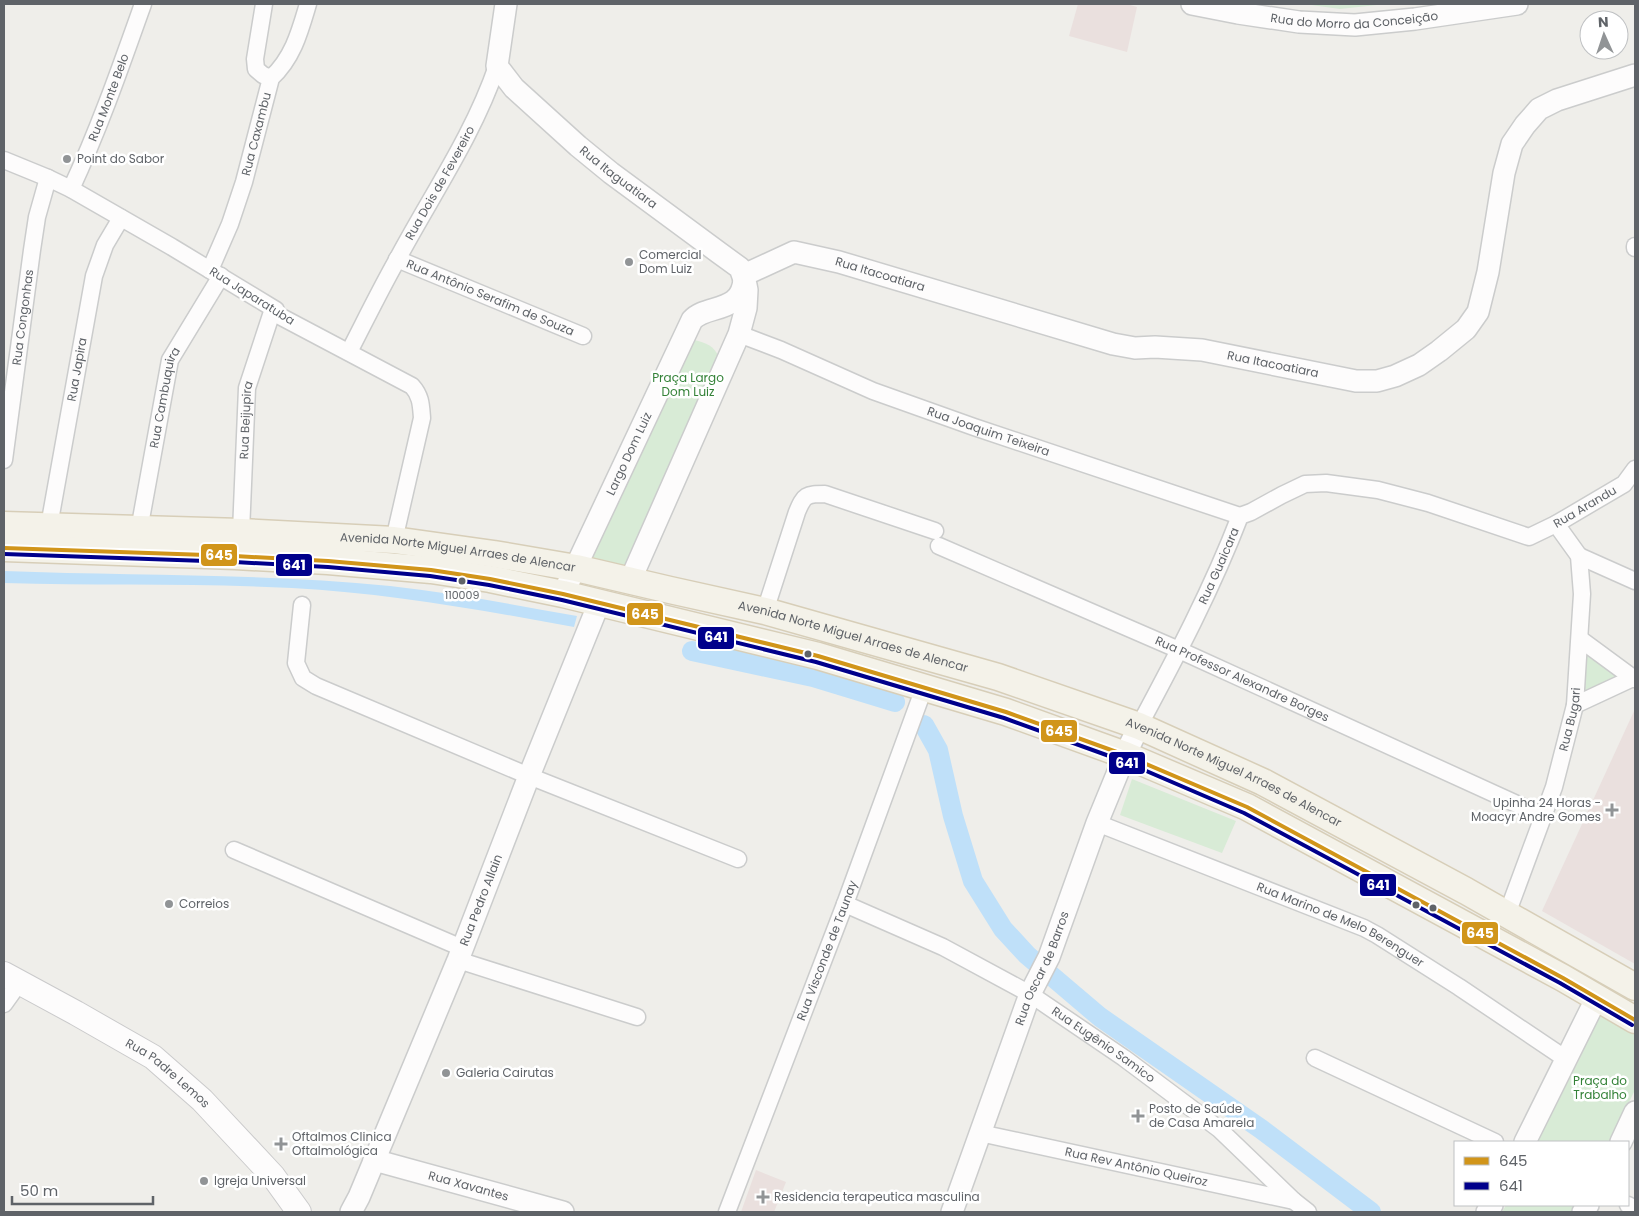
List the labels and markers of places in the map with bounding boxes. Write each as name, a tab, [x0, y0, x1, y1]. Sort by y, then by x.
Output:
place label: Point do Sabor	[77, 150, 165, 167]
marker: Point do Sabor	[61, 153, 73, 165]
place label: Comercial Dom Luiz	[639, 246, 702, 277]
marker: Comercial Dom Luiz	[623, 256, 635, 268]
marker: 110009	[457, 576, 467, 586]
place label: 110009	[445, 587, 479, 603]
unlabelled marker	[803, 649, 813, 659]
place label: Upinha 24 Horas - Moacyr Andre Gomes	[1471, 794, 1601, 825]
marker: Upinha 24 Horas - Moacyr Andre Gomes	[1605, 803, 1619, 817]
place label: Correios	[179, 895, 229, 912]
marker: Correios	[163, 898, 175, 910]
unlabelled marker	[1411, 900, 1421, 910]
unlabelled marker	[1428, 903, 1438, 913]
place label: Galeria Cairutas	[456, 1064, 554, 1081]
marker: Galeria Cairutas	[440, 1067, 452, 1079]
place label: Posto de Saúde de Casa Amarela	[1149, 1100, 1254, 1131]
marker: Posto de Saúde de Casa Amarela	[1131, 1109, 1145, 1123]
place label: Oftalmos Clinica Oftalmológica	[292, 1128, 392, 1159]
marker: Oftalmos Clinica Oftalmológica	[274, 1137, 288, 1151]
place label: Igreja Universal	[214, 1172, 306, 1189]
marker: Igreja Universal	[198, 1175, 210, 1187]
place label: Residencia terapeutica masculina	[774, 1188, 980, 1205]
marker: Residencia terapeutica masculina	[756, 1190, 770, 1204]

